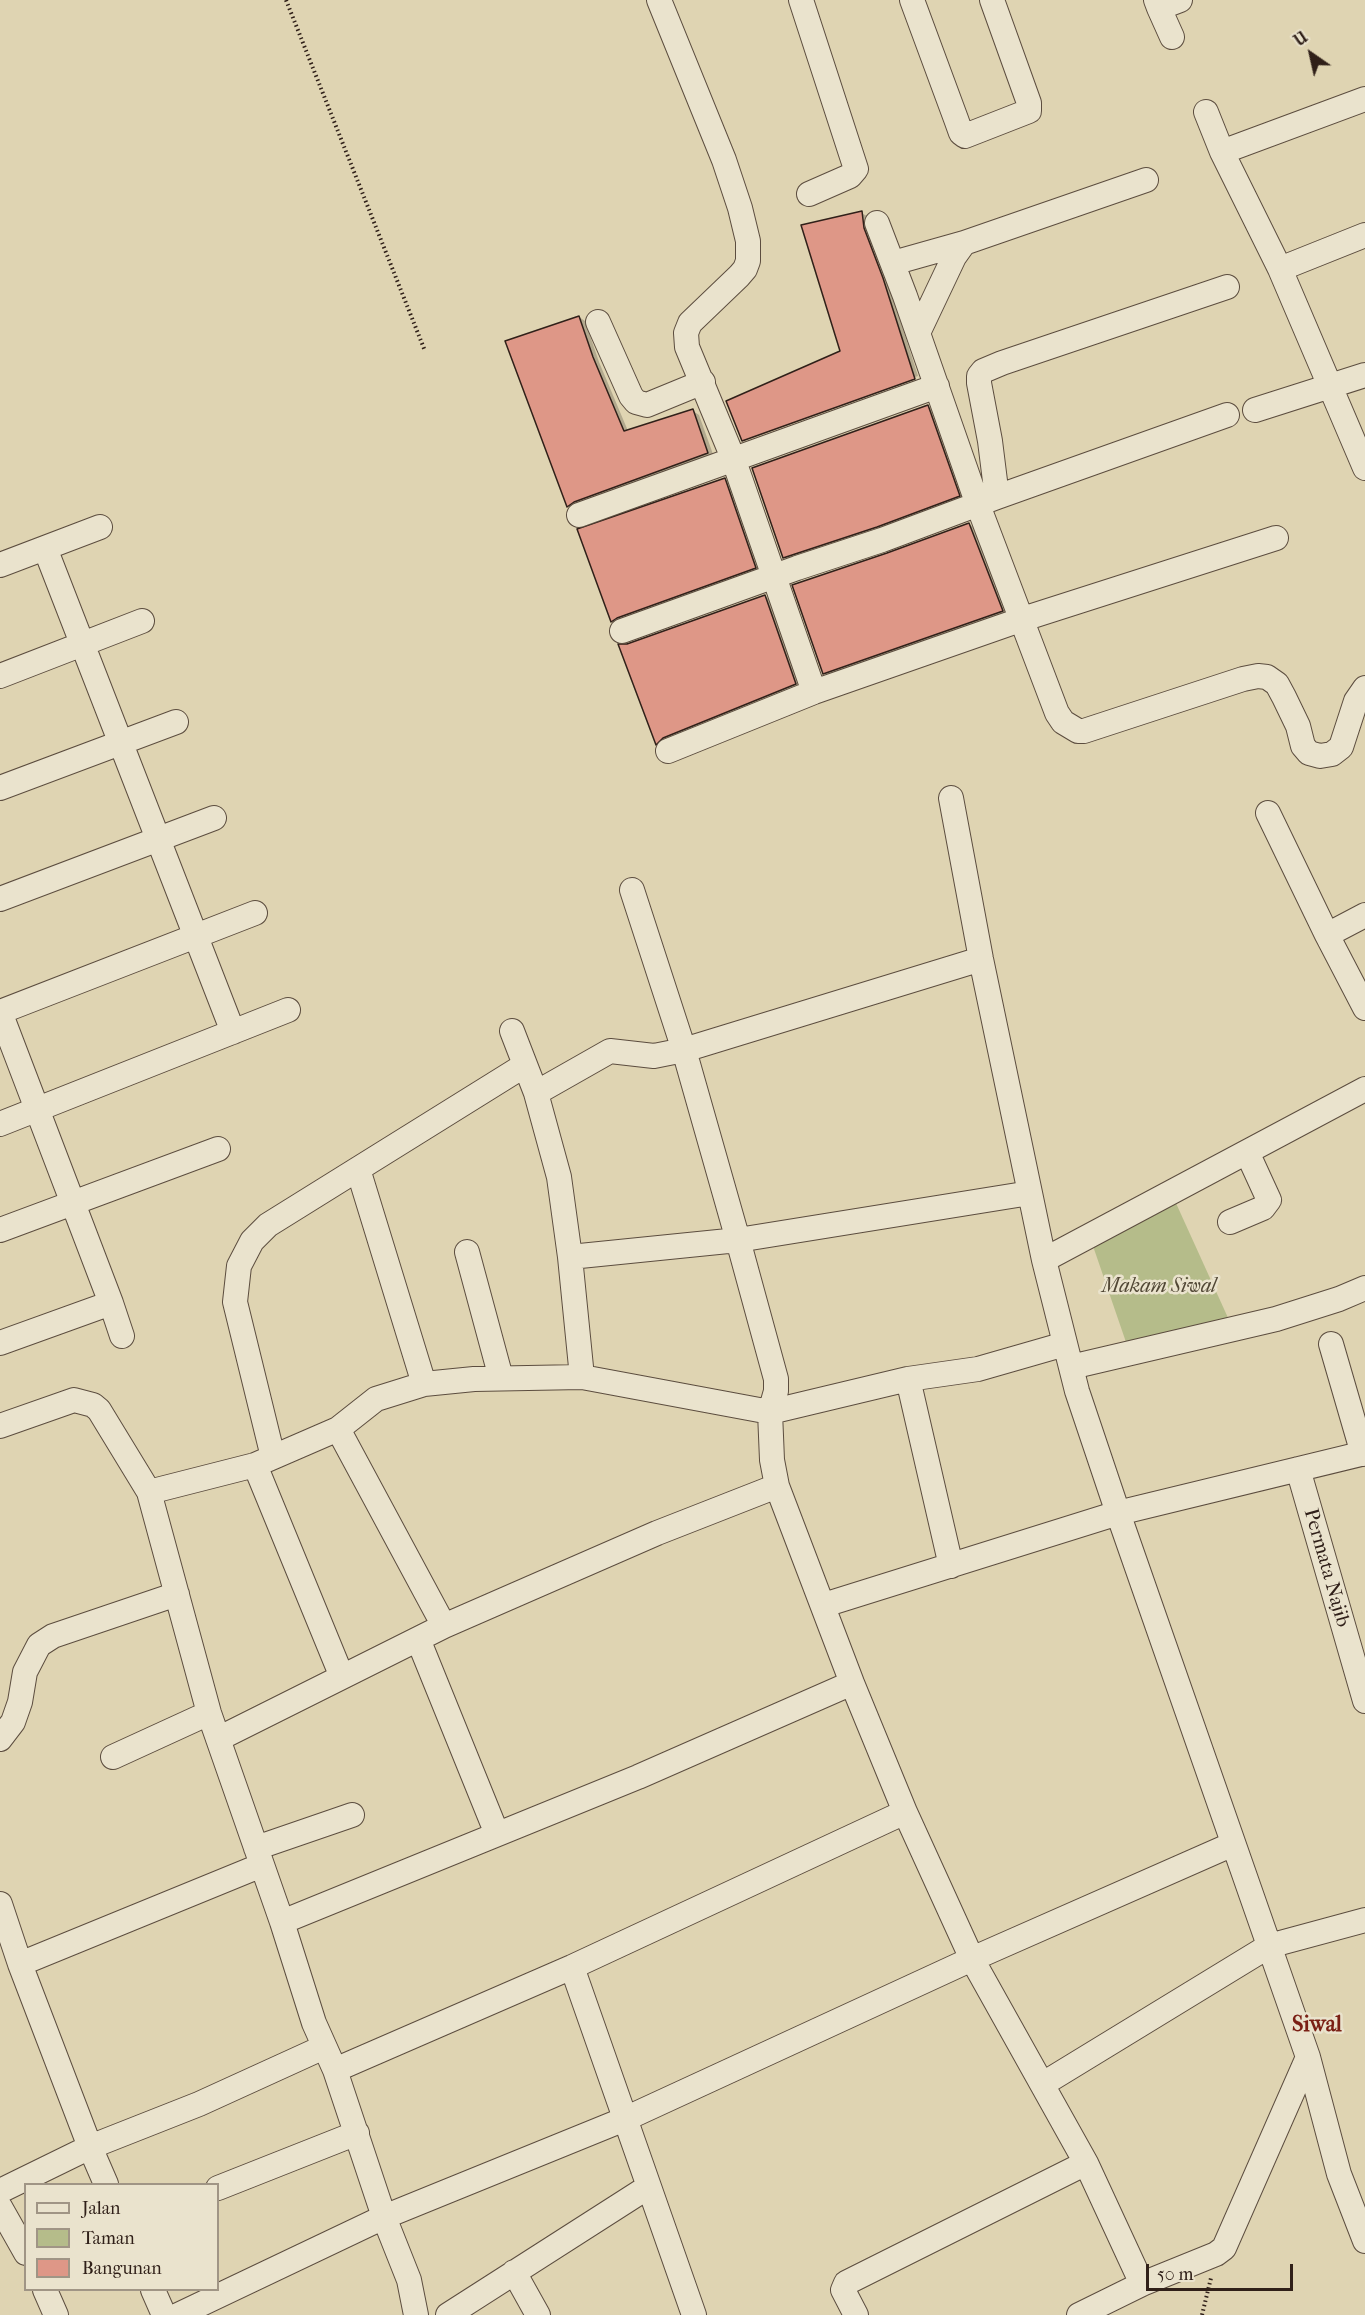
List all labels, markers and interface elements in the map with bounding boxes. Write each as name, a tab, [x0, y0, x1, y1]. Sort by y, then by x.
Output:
north arrow	[1281, 24, 1341, 84]
text: U	[1290, 27, 1311, 50]
park label: Makam Siwal	[1102, 1275, 1216, 1299]
street label: Permata Najib	[1298, 1506, 1354, 1630]
district label: Siwal	[1292, 2013, 1342, 2039]
legend	[24, 2183, 219, 2291]
text: Jalan	[82, 2198, 120, 2219]
text: Taman	[82, 2228, 135, 2249]
scale bar	[1149, 2252, 1296, 2290]
text: Bangunan	[82, 2258, 162, 2279]
text: 50 m	[1157, 2264, 1193, 2285]

